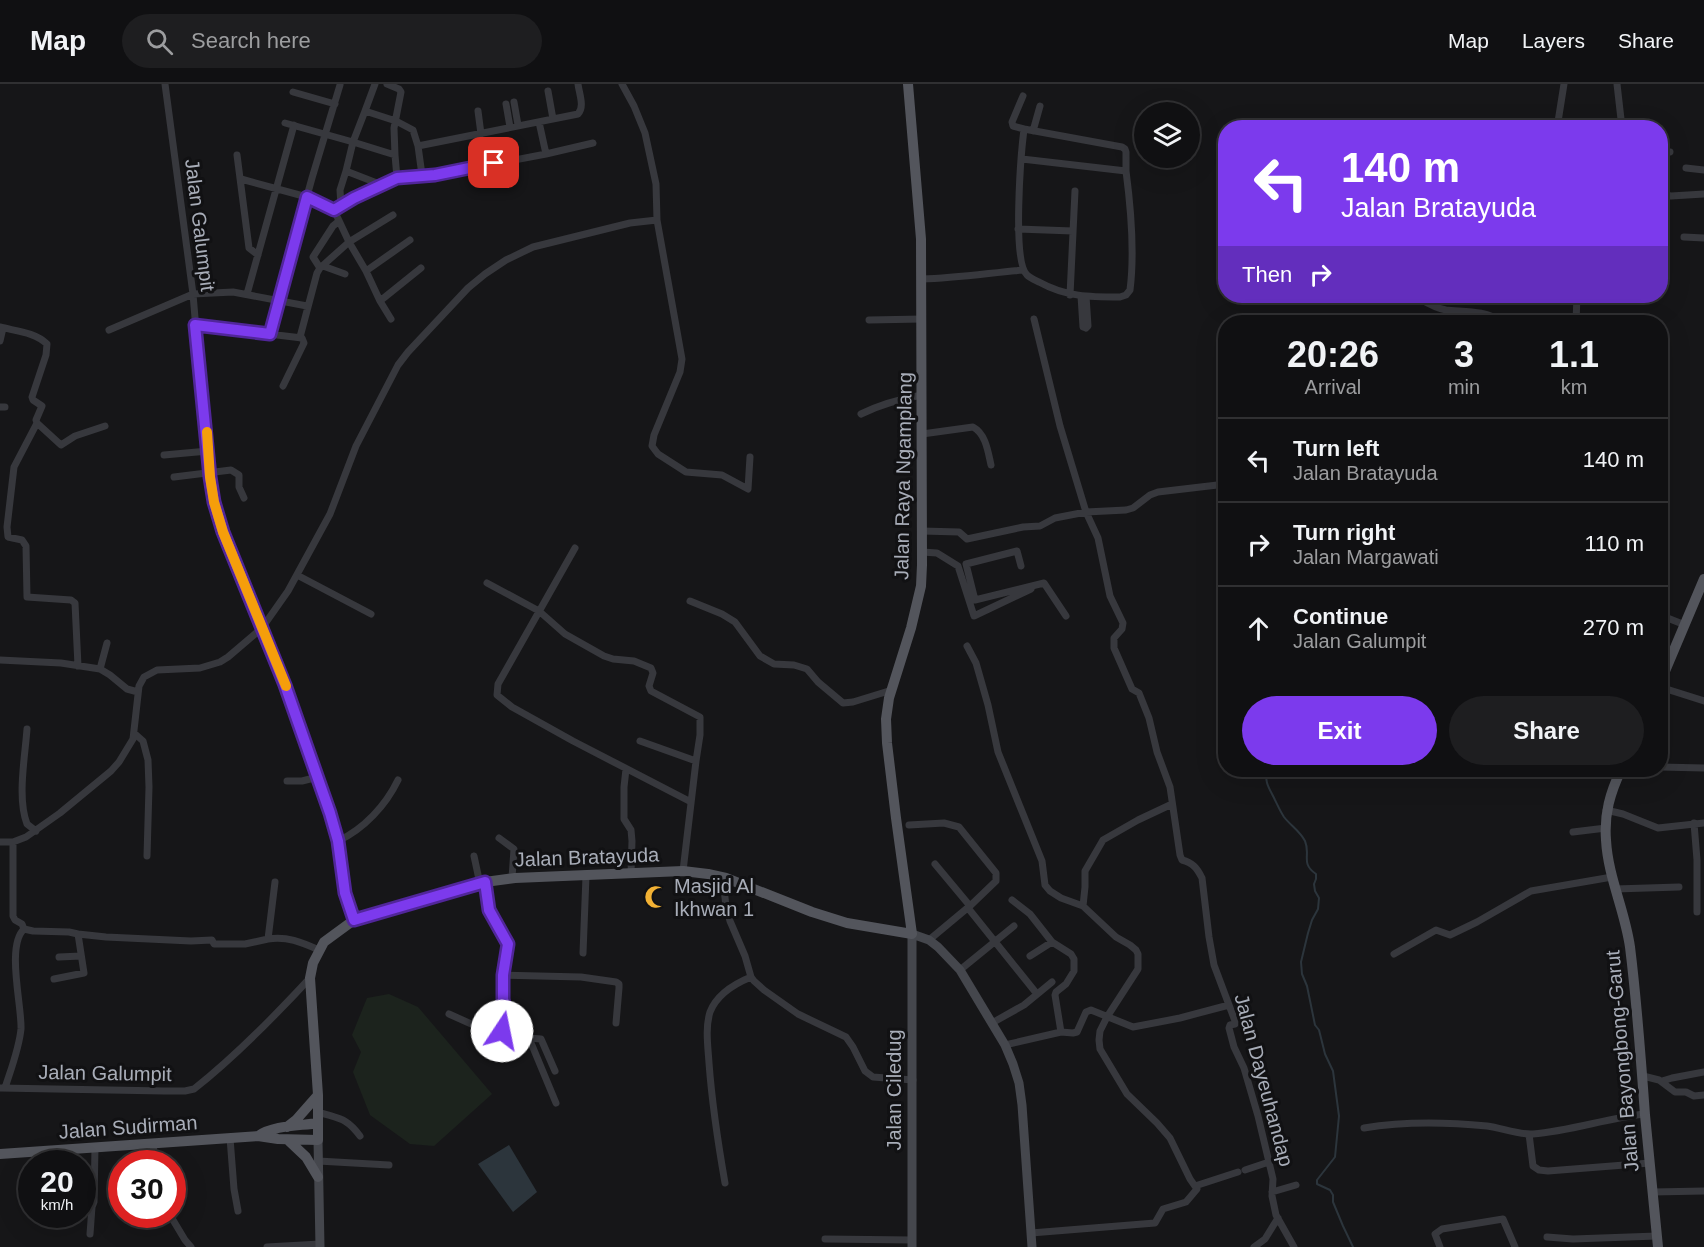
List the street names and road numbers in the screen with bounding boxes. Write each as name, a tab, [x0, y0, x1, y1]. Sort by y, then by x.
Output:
street label: Jalan Galumpit	[181, 157, 219, 293]
street label: Jalan Raya Ngamplang	[890, 372, 916, 580]
street label: Jalan Bratayuda	[514, 843, 660, 871]
street label: Jalan Bayongbong-Garut	[1601, 949, 1643, 1173]
street label: Jalan Dayeuhandap	[1230, 991, 1298, 1169]
street label: Jalan Ciledug	[883, 1029, 905, 1151]
street label: Jalan Galumpit	[38, 1061, 172, 1085]
street label: Jalan Sudirman	[58, 1111, 198, 1143]

